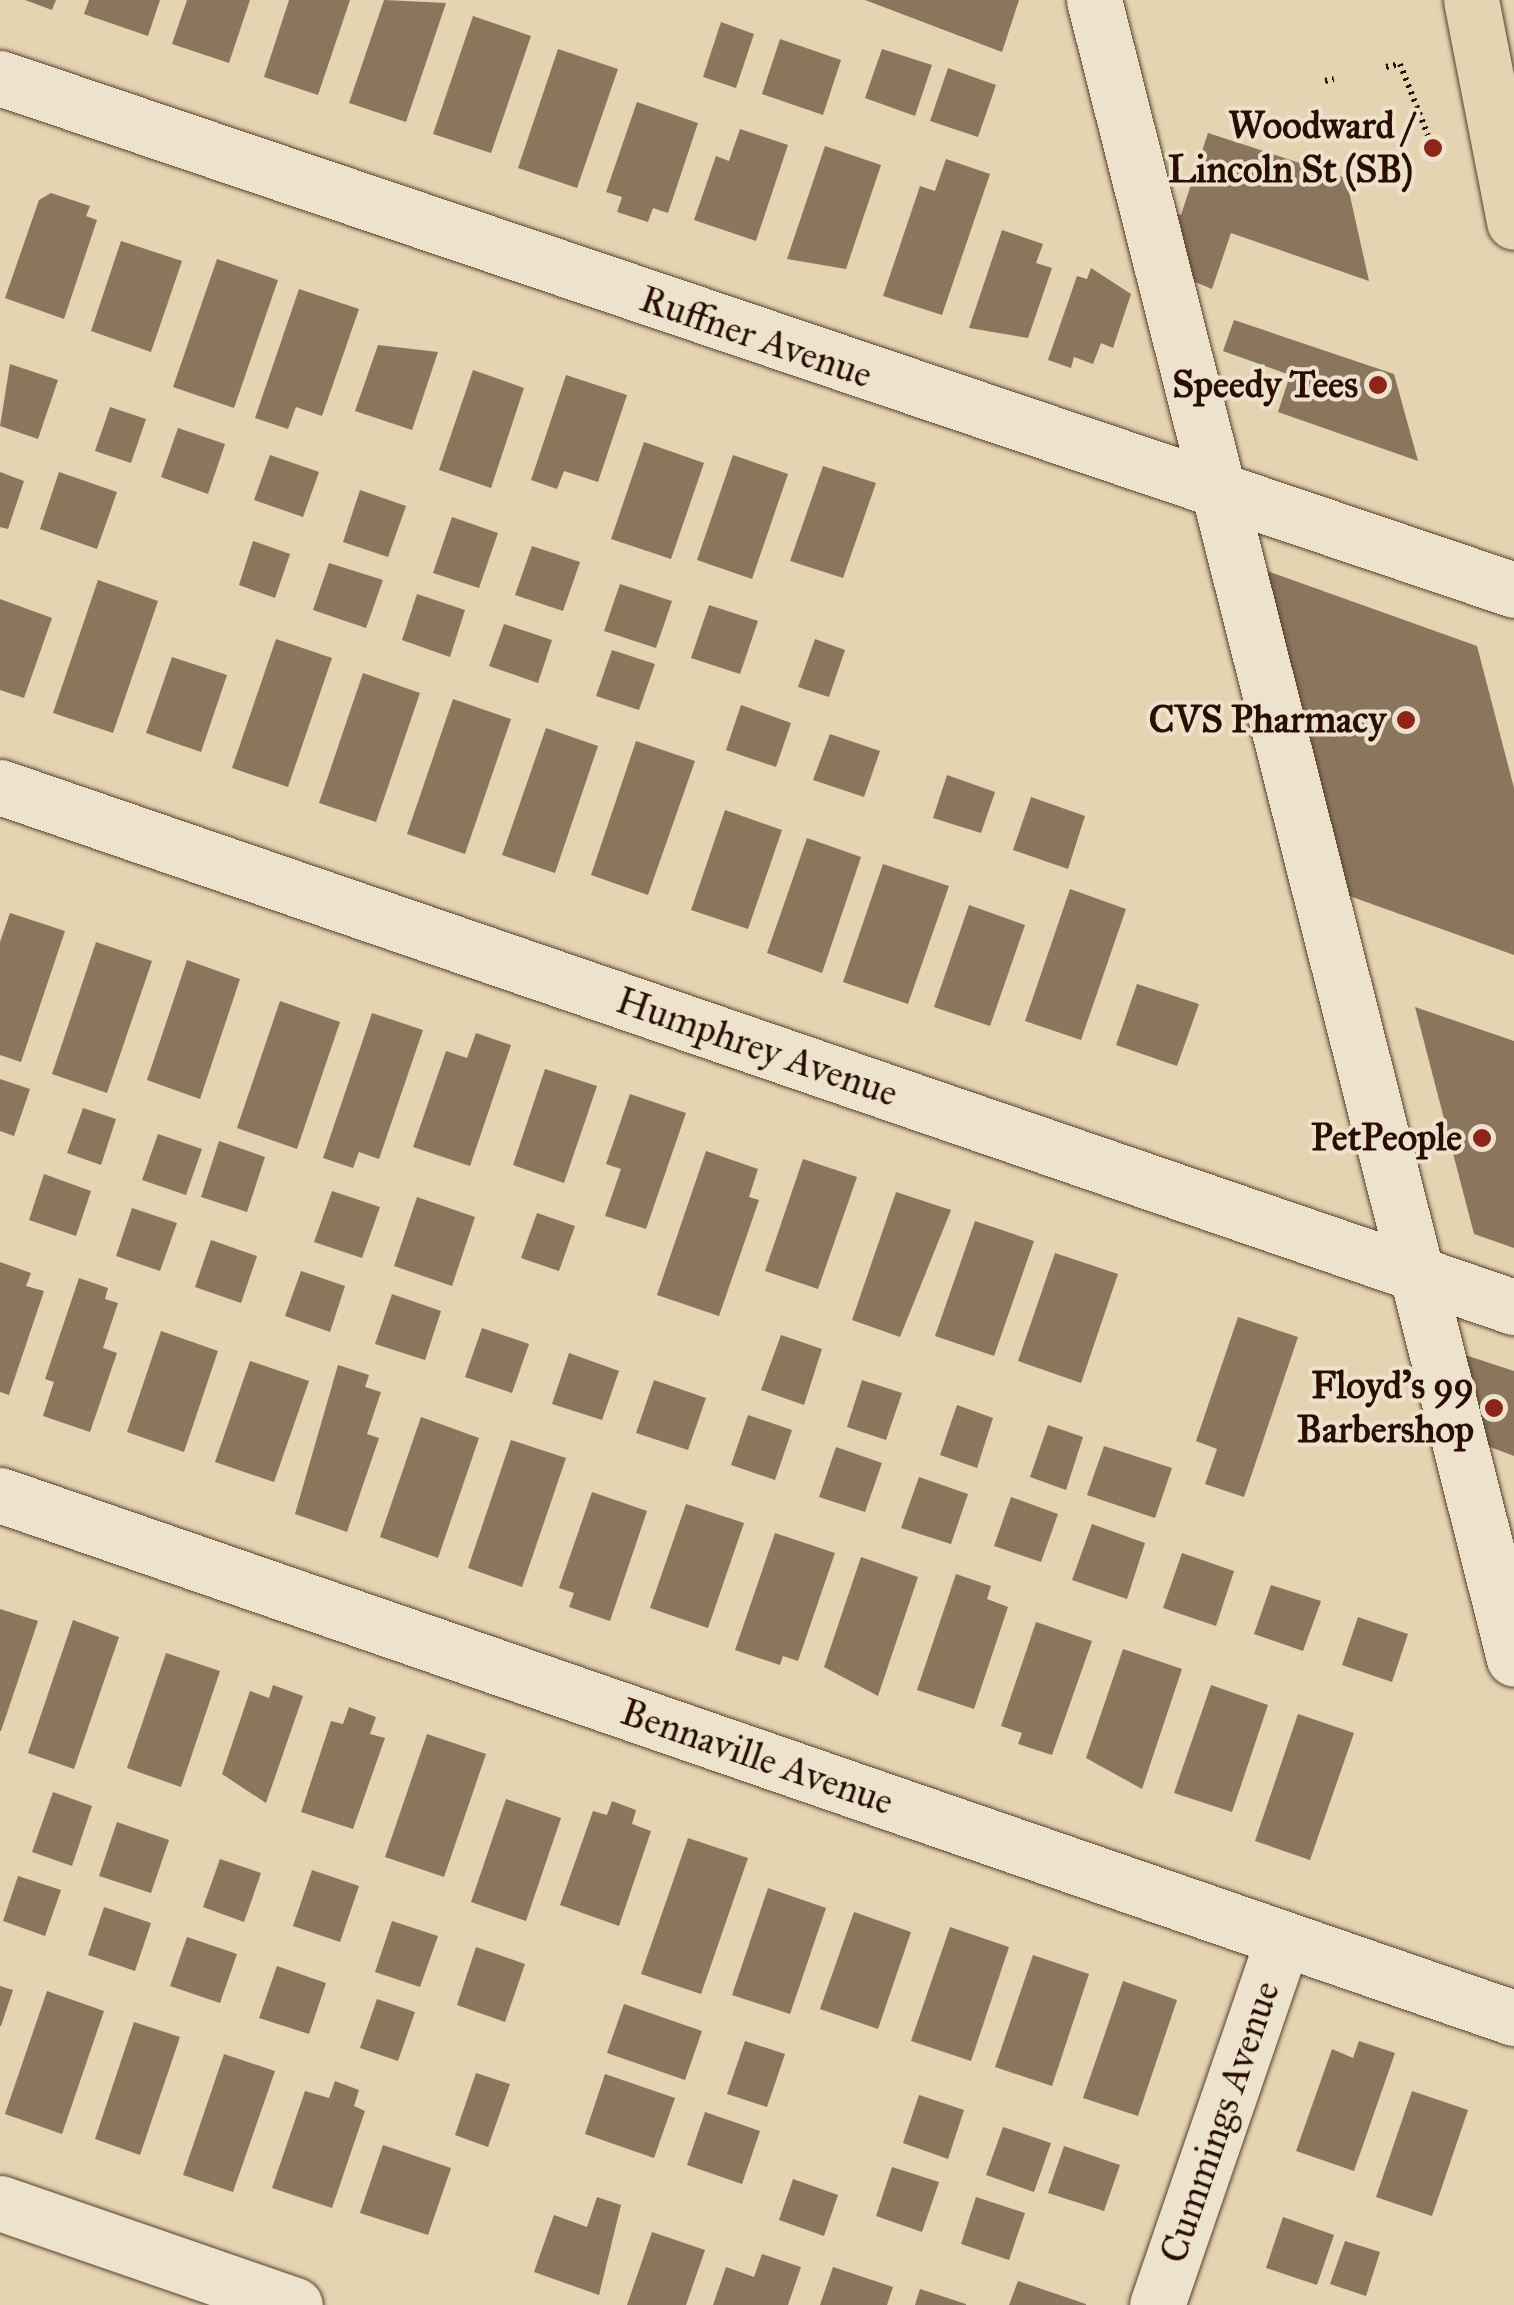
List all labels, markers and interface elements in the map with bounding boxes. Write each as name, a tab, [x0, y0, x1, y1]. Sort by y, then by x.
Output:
place label: Woodward / Lincoln St (SB)	[1168, 103, 1413, 192]
marker: Woodward / Lincoln St (SB)	[1422, 137, 1444, 159]
street label: Ruffner Avenue	[634, 276, 878, 398]
place label: Speedy Tees	[1172, 362, 1358, 408]
marker: Speedy Tees	[1367, 374, 1389, 396]
place label: CVS Pharmacy	[1149, 697, 1386, 743]
marker: CVS Pharmacy	[1395, 709, 1417, 731]
street label: Humphrey Avenue	[610, 978, 904, 1116]
place label: PetPeople	[1311, 1115, 1462, 1161]
marker: PetPeople	[1471, 1127, 1493, 1149]
place label: Floyd's 99 Barbershop	[1297, 1363, 1474, 1452]
marker: Floyd's 99 Barbershop	[1483, 1397, 1505, 1419]
street label: Bennaville Avenue	[615, 1689, 899, 1825]
street label: Cummings Avenue	[1150, 1975, 1290, 2269]

